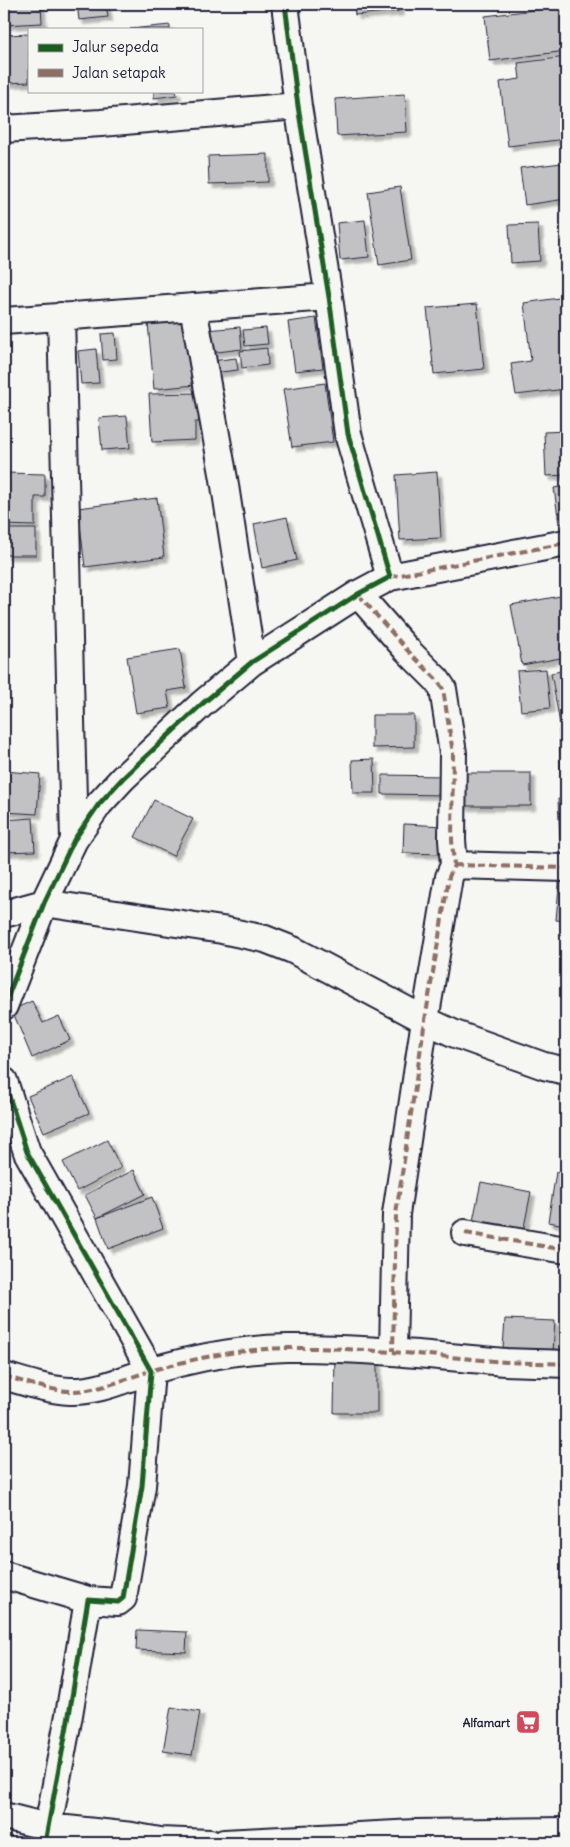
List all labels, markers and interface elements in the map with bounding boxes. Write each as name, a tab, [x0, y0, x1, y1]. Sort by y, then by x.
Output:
legend	[28, 28, 202, 92]
text: Jalur sepeda	[72, 37, 159, 56]
text: Jalan setapak	[72, 63, 166, 82]
supermarket icon: Alfamart	[515, 1709, 541, 1735]
place label: Alfamart	[463, 1715, 511, 1730]

